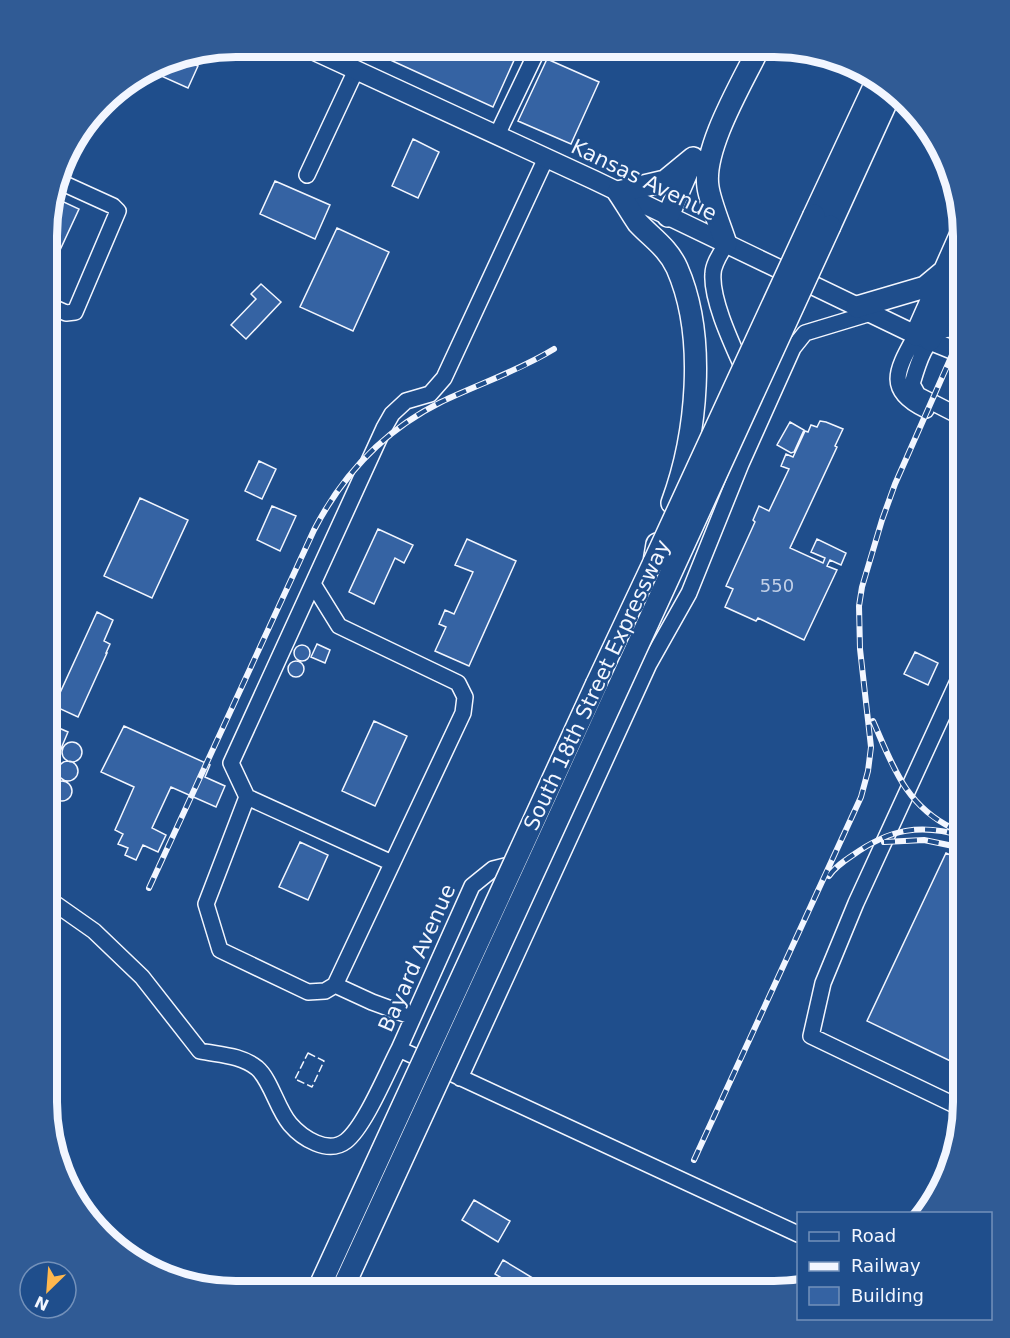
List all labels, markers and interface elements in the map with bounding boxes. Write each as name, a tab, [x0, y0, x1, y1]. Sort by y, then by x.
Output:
street label: Kansas Avenue	[567, 134, 721, 226]
street label: South 18th Street Expressway	[519, 536, 675, 834]
house number: 550	[760, 575, 794, 596]
street label: Bayard Avenue	[374, 881, 460, 1035]
legend	[797, 1212, 992, 1320]
text: Road	[851, 1225, 896, 1246]
text: Railway	[851, 1255, 921, 1276]
north arrow	[18, 1260, 78, 1320]
text: Building	[851, 1285, 924, 1306]
text: N	[32, 1292, 52, 1315]

